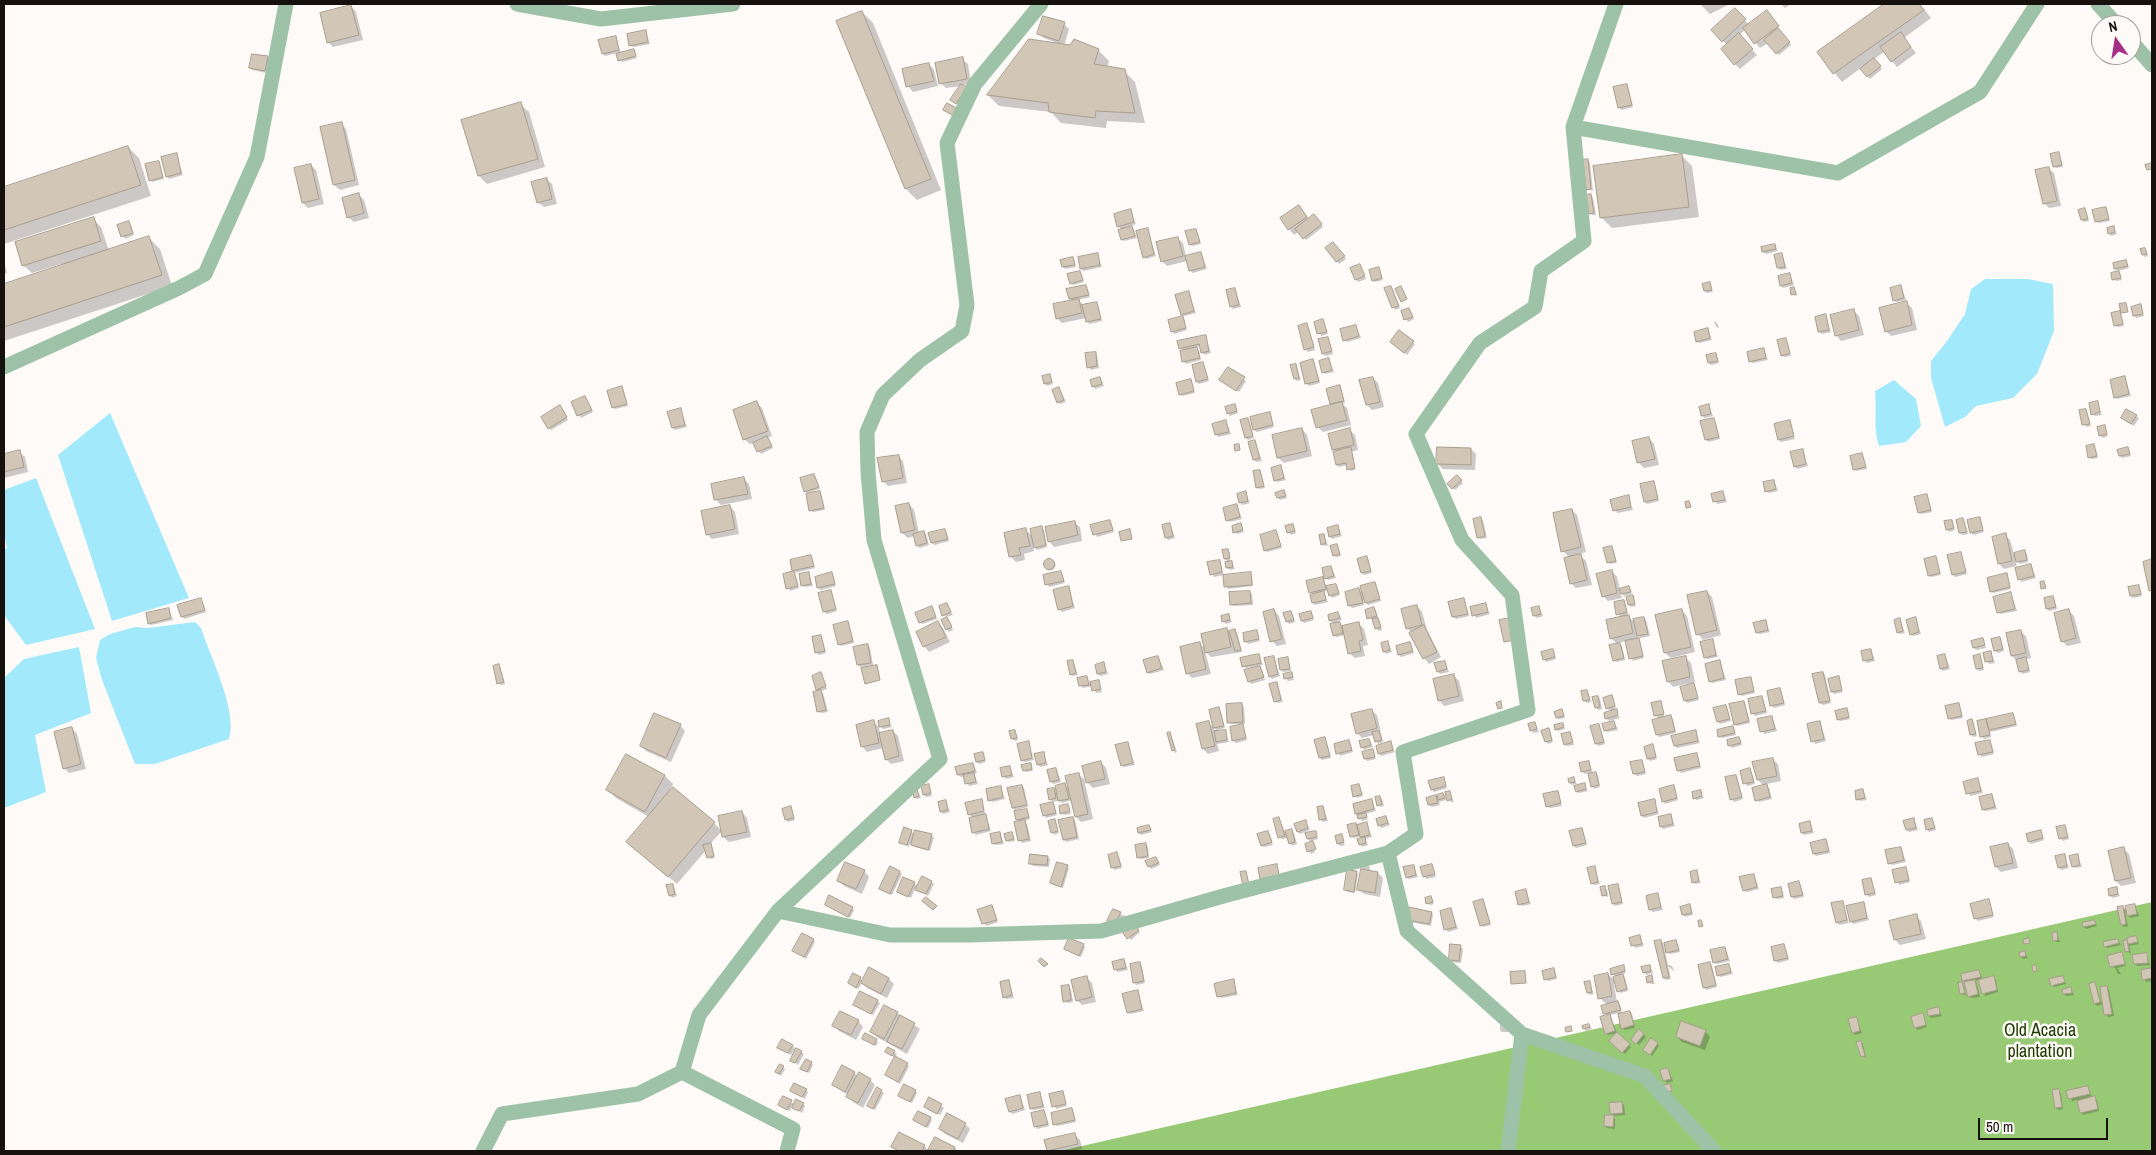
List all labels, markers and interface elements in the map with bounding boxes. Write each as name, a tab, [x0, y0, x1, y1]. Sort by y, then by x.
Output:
north arrow	[2091, 15, 2141, 65]
text: N	[2107, 17, 2119, 36]
park label: Old Acacia plantation	[2004, 1020, 2076, 1062]
scale bar	[1981, 1108, 2111, 1140]
text: 50 m	[1986, 1116, 2013, 1137]

